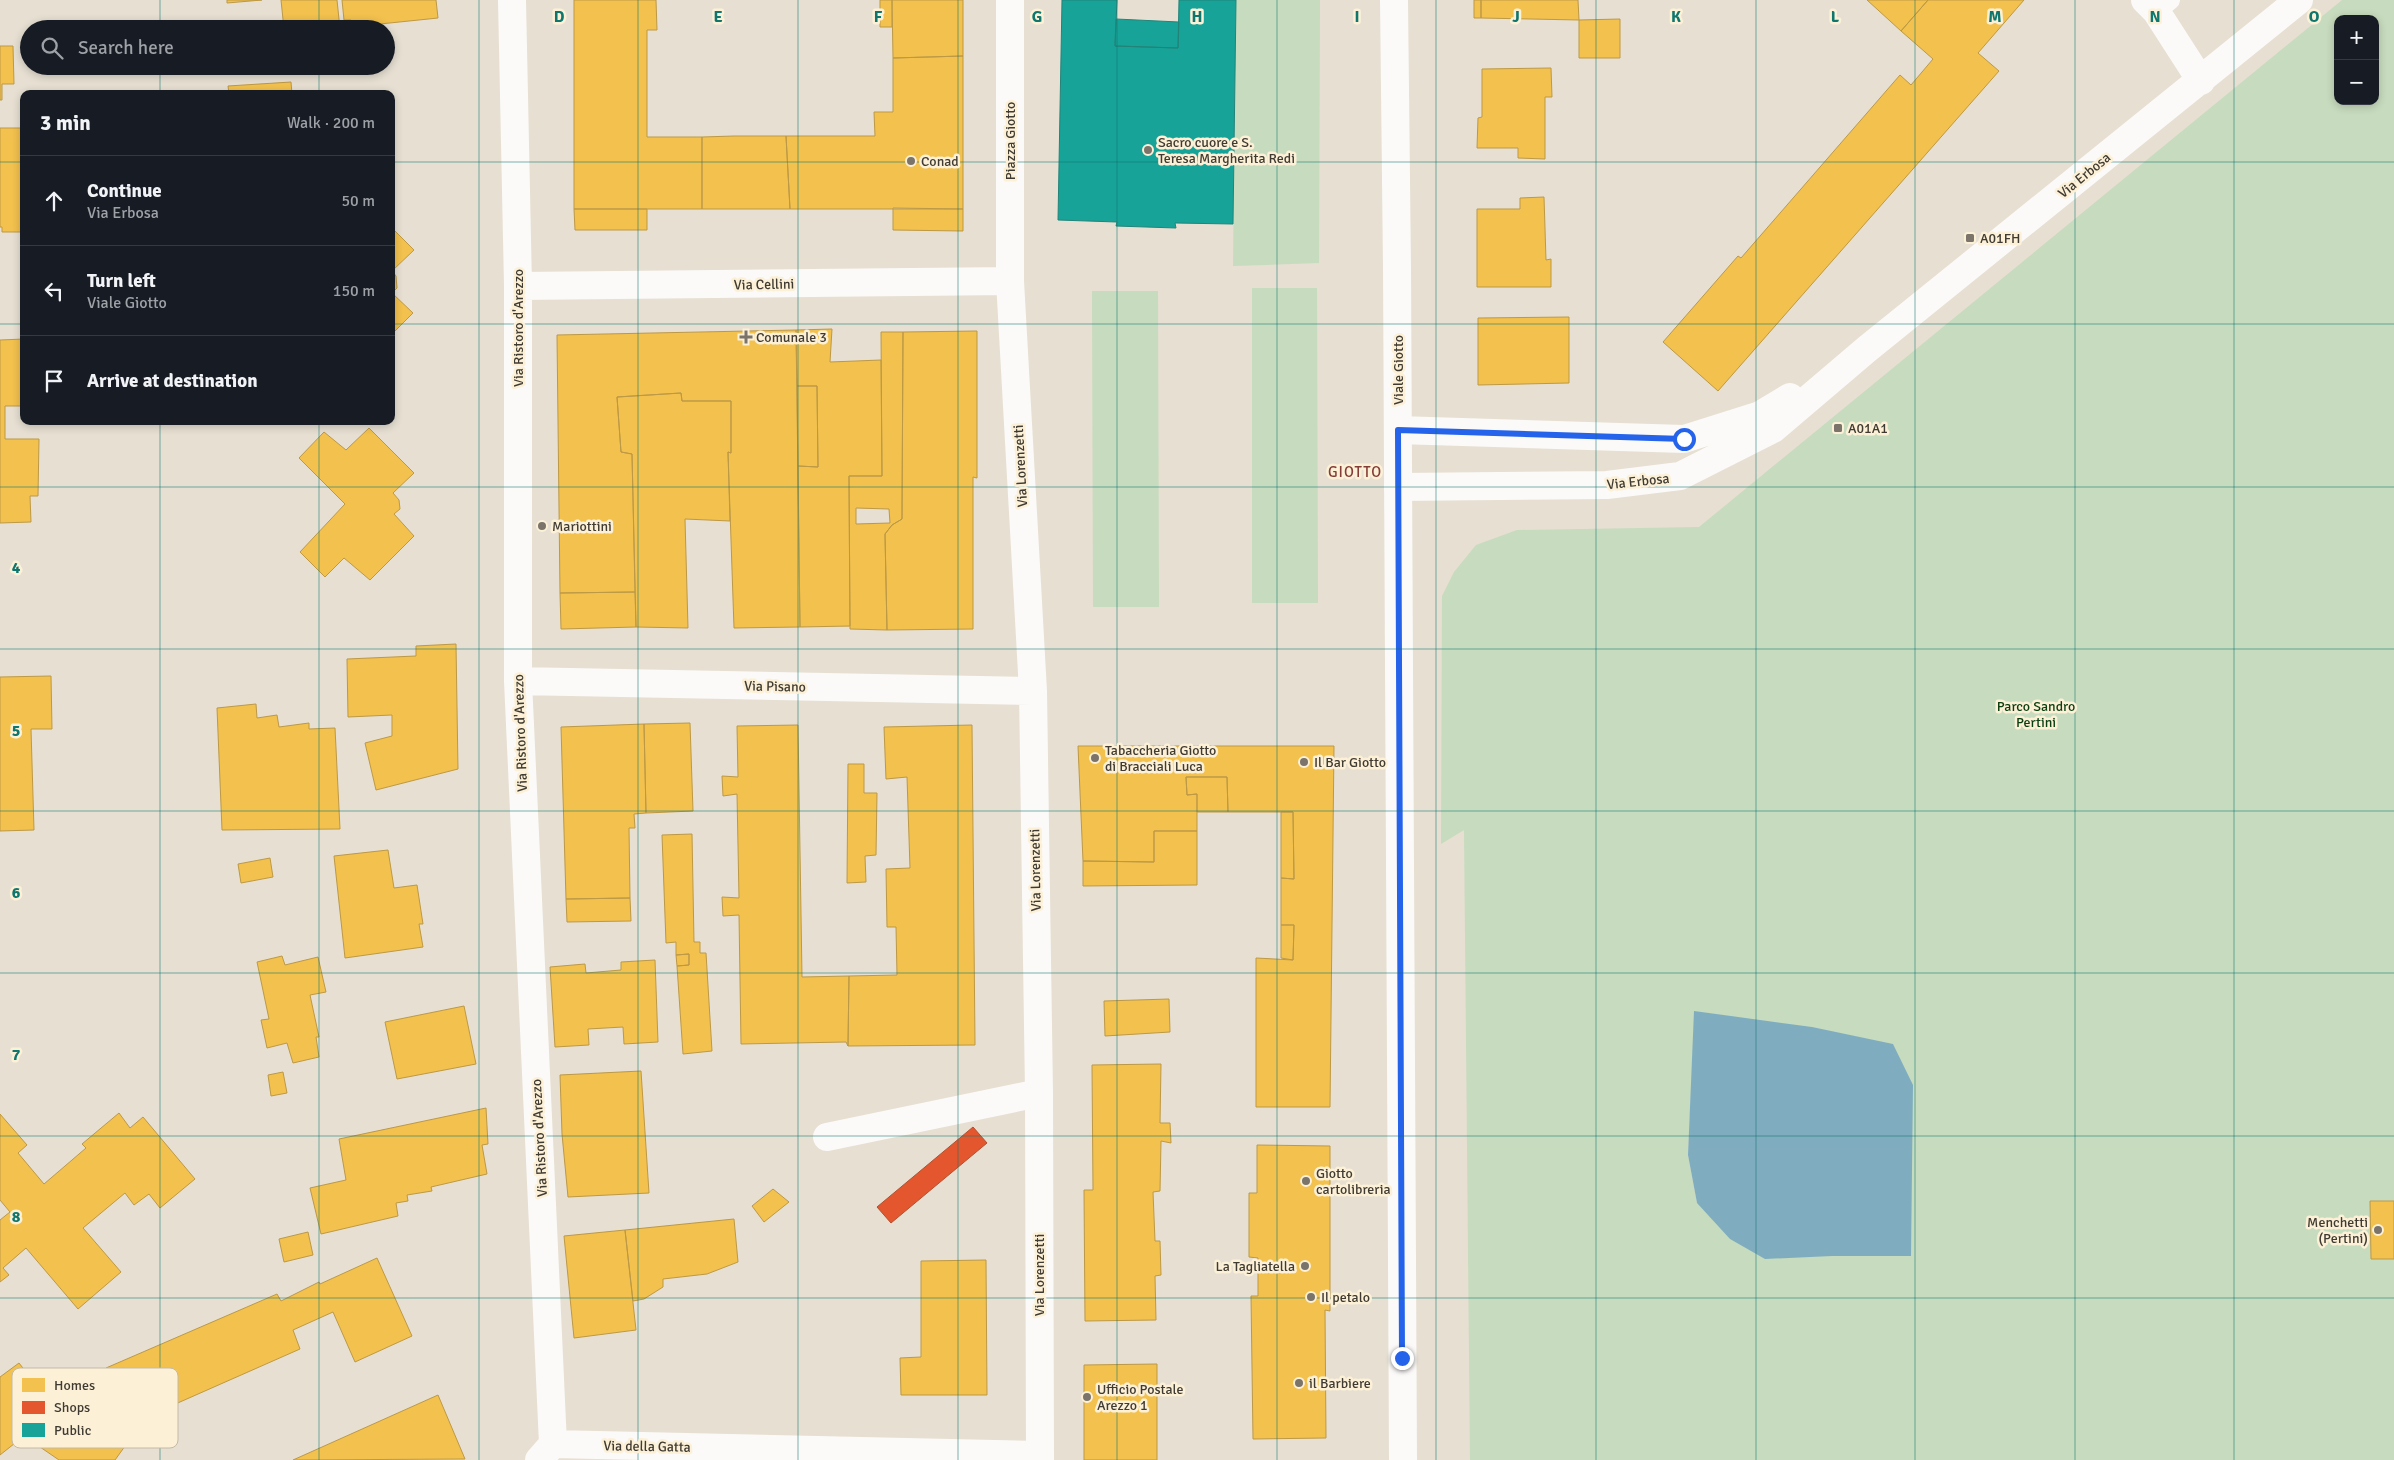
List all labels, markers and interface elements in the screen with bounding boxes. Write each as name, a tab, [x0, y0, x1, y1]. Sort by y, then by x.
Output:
text: D	[554, 7, 565, 27]
text: E	[713, 7, 723, 27]
text: F	[874, 7, 883, 27]
text: G	[1032, 7, 1042, 27]
text: H	[1192, 7, 1202, 27]
text: I	[1354, 7, 1360, 27]
text: J	[1512, 7, 1520, 27]
text: K	[1671, 7, 1681, 27]
text: L	[1831, 7, 1840, 27]
text: M	[1988, 7, 2002, 27]
text: N	[2149, 7, 2161, 27]
text: O	[2309, 7, 2320, 27]
map controls	[2334, 15, 2379, 105]
button: +	[2334, 15, 2379, 60]
search box	[20, 20, 395, 75]
icon: search	[38, 34, 66, 62]
text: Search here	[78, 36, 174, 60]
button: −	[2334, 60, 2379, 105]
street label: Piazza Giotto	[1002, 102, 1019, 180]
text: 3 min	[40, 110, 91, 136]
text: Walk · 200 m	[287, 113, 375, 133]
place label: Sacro cuore e S. Teresa Margherita Redi	[1158, 134, 1295, 167]
marker: Sacro cuore e S. Teresa Margherita Redi	[1142, 144, 1154, 156]
street label: Via Erbosa	[2054, 149, 2114, 202]
place label: Conad	[921, 153, 959, 170]
marker: Conad	[905, 155, 917, 167]
text: Continue	[87, 179, 162, 203]
icon: ahead	[40, 187, 68, 215]
text: 50 m	[341, 191, 375, 211]
text: Via Erbosa	[87, 203, 159, 223]
place label: A01FH	[1980, 230, 2020, 247]
marker: A01FH	[1964, 232, 1976, 244]
text: Turn left	[87, 269, 156, 293]
street label: Via Ristoro d'Arezzo	[510, 269, 527, 387]
street label: Via Cellini	[734, 275, 794, 294]
icon: left	[40, 277, 68, 305]
text: 150 m	[333, 281, 375, 301]
text: Viale Giotto	[87, 293, 167, 313]
place label: Comunale 3	[756, 329, 827, 346]
marker: Comunale 3	[740, 331, 752, 343]
street label: Viale Giotto	[1390, 335, 1407, 405]
icon: arrive	[40, 367, 68, 395]
text: Arrive at destination	[87, 369, 258, 393]
place label: A01A1	[1848, 420, 1888, 437]
marker: A01A1	[1832, 422, 1844, 434]
street label: Via Lorenzetti	[1010, 424, 1031, 508]
route start	[1673, 428, 1696, 451]
district label: GIOTTO	[1328, 463, 1382, 481]
street label: Via Erbosa	[1606, 470, 1670, 493]
place label: Mariottini	[552, 518, 612, 535]
marker: Mariottini	[536, 520, 548, 532]
text: 4	[12, 558, 21, 578]
street label: Via Ristoro d'Arezzo	[510, 674, 531, 792]
street label: Via Pisano	[744, 677, 806, 696]
park label: Parco Sandro Pertini	[1997, 698, 2075, 731]
text: 5	[12, 721, 20, 741]
place label: Tabaccheria Giotto di Bracciali Luca	[1105, 742, 1216, 775]
marker: Tabaccheria Giotto di Bracciali Luca	[1089, 752, 1101, 764]
place label: Il Bar Giotto	[1314, 754, 1386, 771]
marker: Il Bar Giotto	[1298, 756, 1310, 768]
street label: Via Lorenzetti	[1026, 829, 1045, 911]
text: 6	[12, 883, 21, 903]
text: 7	[12, 1045, 21, 1065]
street label: Via Ristoro d'Arezzo	[528, 1079, 551, 1197]
place label: Giotto cartolibreria	[1316, 1165, 1391, 1198]
marker: Giotto cartolibreria	[1300, 1175, 1312, 1187]
text: 8	[12, 1207, 21, 1227]
place label: Menchetti (Pertini)	[2307, 1214, 2368, 1247]
marker: Menchetti (Pertini)	[2372, 1224, 2384, 1236]
street label: Via Lorenzetti	[1031, 1234, 1048, 1316]
place label: La Tagliatella	[1216, 1258, 1295, 1275]
marker: La Tagliatella	[1299, 1260, 1311, 1272]
place label: Il petalo	[1321, 1289, 1370, 1306]
marker: Il petalo	[1305, 1291, 1317, 1303]
route end	[1391, 1347, 1414, 1370]
legend	[12, 1368, 178, 1448]
place label: il Barbiere	[1309, 1375, 1371, 1392]
text: Homes	[54, 1377, 95, 1394]
marker: il Barbiere	[1293, 1377, 1305, 1389]
place label: Ufficio Postale Arezzo 1	[1097, 1381, 1184, 1414]
marker: Ufficio Postale Arezzo 1	[1081, 1391, 1093, 1403]
text: Shops	[54, 1399, 90, 1416]
text: Public	[54, 1422, 92, 1439]
street label: Via della Gatta	[603, 1437, 691, 1456]

